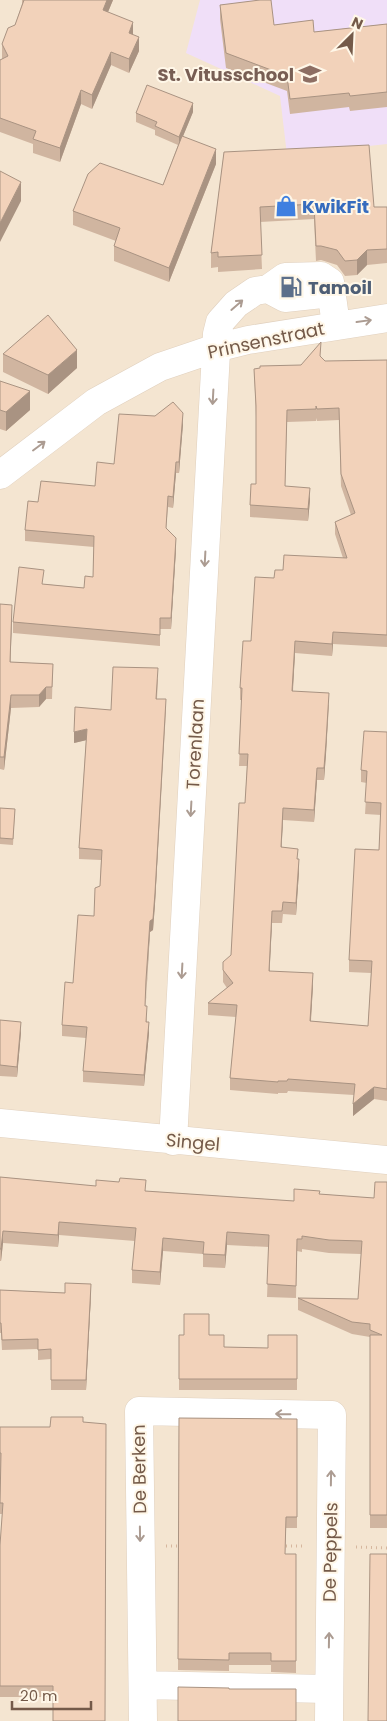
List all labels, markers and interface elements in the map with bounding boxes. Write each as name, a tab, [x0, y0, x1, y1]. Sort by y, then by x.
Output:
north arrow	[327, 10, 377, 60]
text: N	[348, 12, 366, 34]
school or university icon: St. Vitusschool	[297, 61, 323, 87]
place label: St. Vitusschool	[157, 62, 294, 87]
shop icon: KwikFit	[273, 193, 299, 219]
place label: KwikFit	[302, 194, 369, 219]
fuel station icon: Tamoil	[278, 274, 304, 300]
place label: Tamoil	[308, 275, 372, 300]
one-way arrow	[230, 299, 243, 310]
street label: Prinsenstraat	[205, 315, 327, 365]
one-way arrow	[356, 316, 372, 326]
one-way arrow	[209, 388, 218, 404]
one-way arrow	[32, 440, 45, 451]
one-way arrow	[200, 551, 209, 567]
street label: Torenlaan	[180, 698, 210, 790]
one-way arrow	[187, 800, 196, 816]
one-way arrow	[178, 963, 187, 979]
street label: Singel	[165, 1127, 221, 1157]
one-way arrow	[275, 1409, 292, 1419]
street label: De Berken	[126, 1424, 152, 1514]
one-way arrow	[326, 1470, 335, 1486]
street label: De Peppels	[317, 1502, 343, 1602]
one-way arrow	[136, 1526, 145, 1542]
one-way arrow	[324, 1632, 334, 1648]
scale bar	[12, 1678, 91, 1710]
text: 20 m	[20, 1685, 58, 1706]

